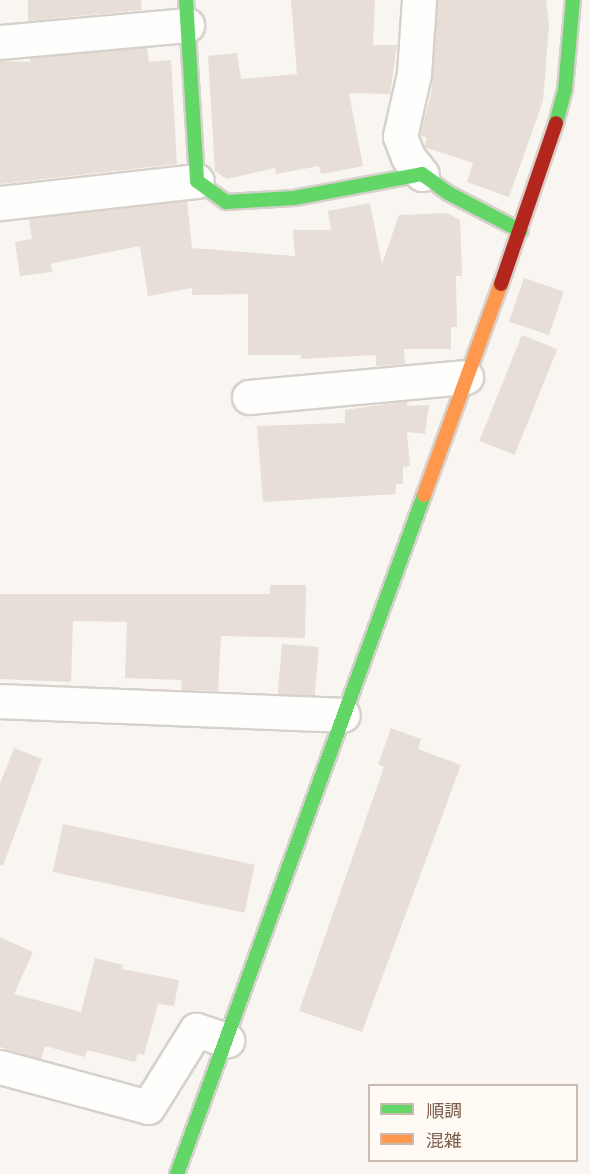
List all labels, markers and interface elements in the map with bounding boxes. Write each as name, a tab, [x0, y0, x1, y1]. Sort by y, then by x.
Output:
legend	[368, 1084, 578, 1162]
text: 順調	[426, 1099, 462, 1121]
text: 混雑	[426, 1129, 462, 1151]

